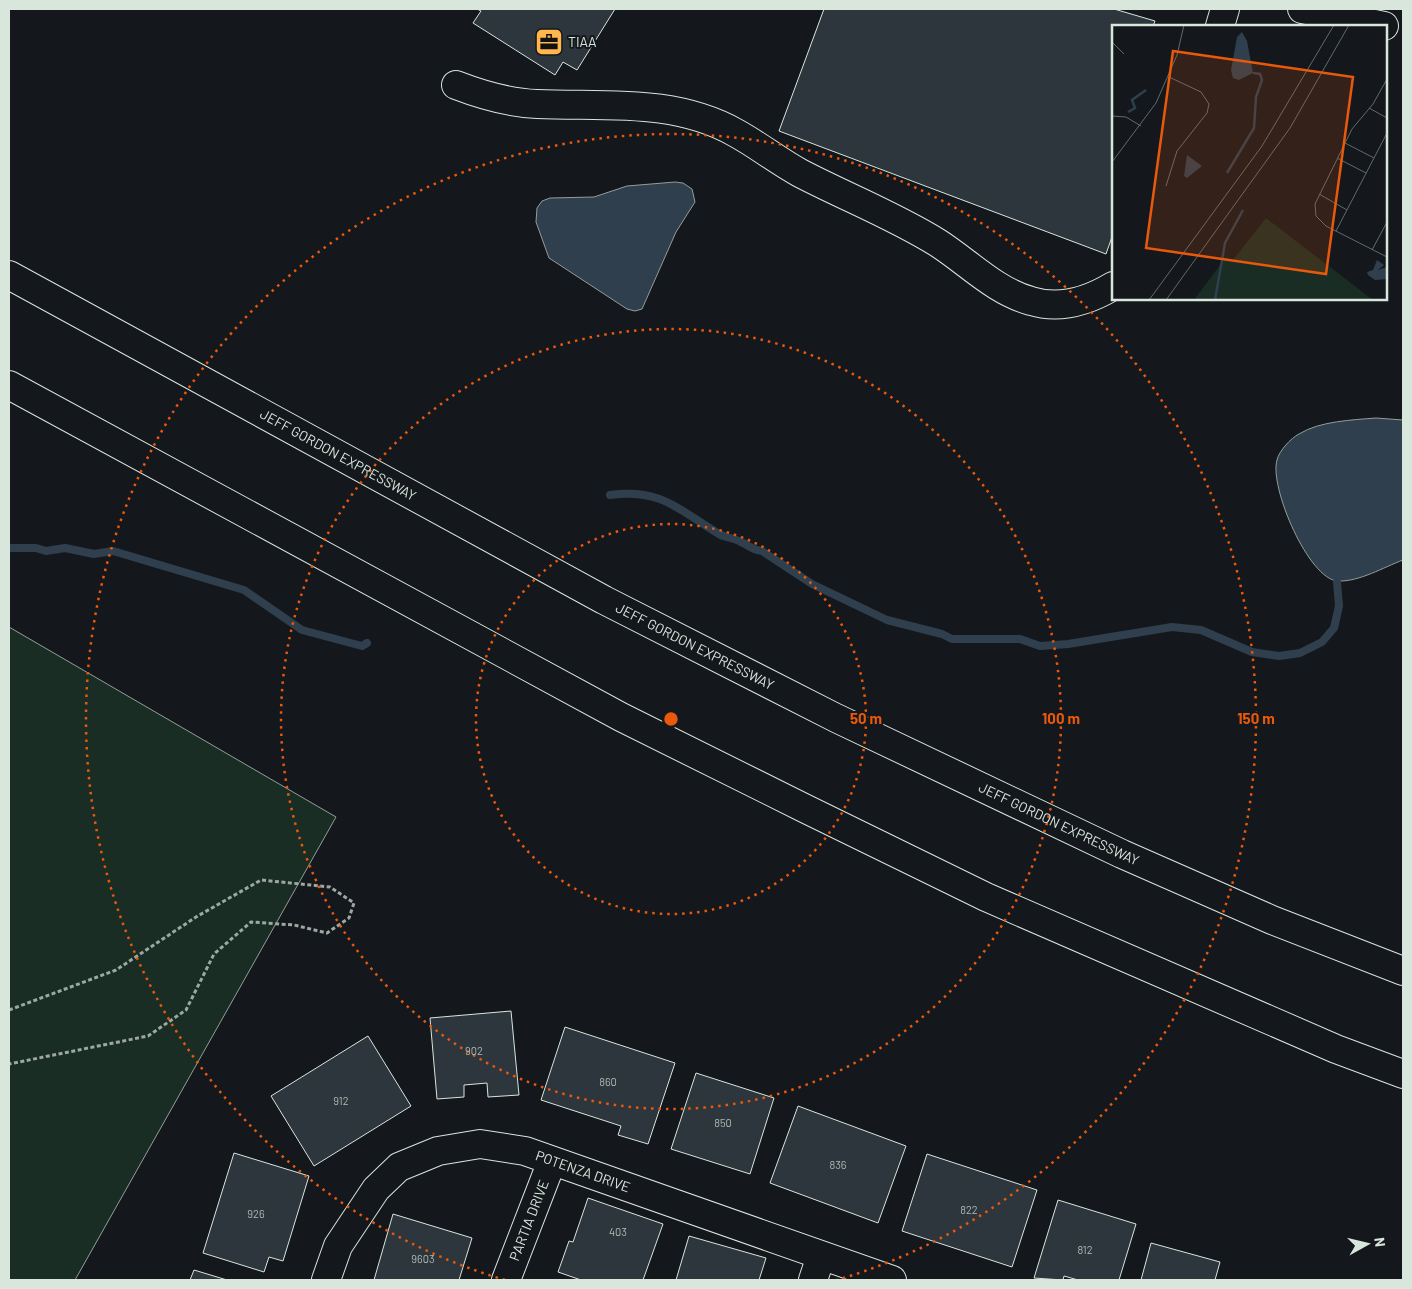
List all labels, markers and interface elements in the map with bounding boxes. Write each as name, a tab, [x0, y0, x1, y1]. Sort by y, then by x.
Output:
inset map	[1112, 25, 1387, 300]
office icon: TIAA	[534, 27, 564, 57]
place label: TIAA	[568, 33, 597, 50]
street label: JEFF GORDON EXPRESSWAY	[257, 405, 419, 504]
street label: JEFF GORDON EXPRESSWAY	[613, 598, 777, 693]
text: 50 m	[850, 709, 882, 727]
text: 100 m	[1042, 709, 1080, 727]
text: 150 m	[1237, 709, 1275, 727]
centre of rings	[662, 710, 680, 728]
street label: JEFF GORDON EXPRESSWAY	[976, 778, 1142, 869]
house number: 902	[465, 1044, 483, 1057]
house number: 860	[599, 1075, 617, 1088]
house number: 912	[333, 1094, 349, 1107]
house number: 850	[714, 1116, 732, 1129]
street label: POTENZA DRIVE	[533, 1146, 633, 1195]
house number: 836	[829, 1158, 847, 1171]
street label: PARTIA DRIVE	[505, 1177, 552, 1263]
house number: 822	[960, 1203, 978, 1216]
house number: 926	[247, 1207, 265, 1220]
north arrow	[1342, 1219, 1392, 1269]
house number: 403	[609, 1225, 627, 1238]
text: N	[1371, 1236, 1389, 1248]
house number: 812	[1077, 1243, 1093, 1256]
house number: 9603	[411, 1252, 435, 1265]

